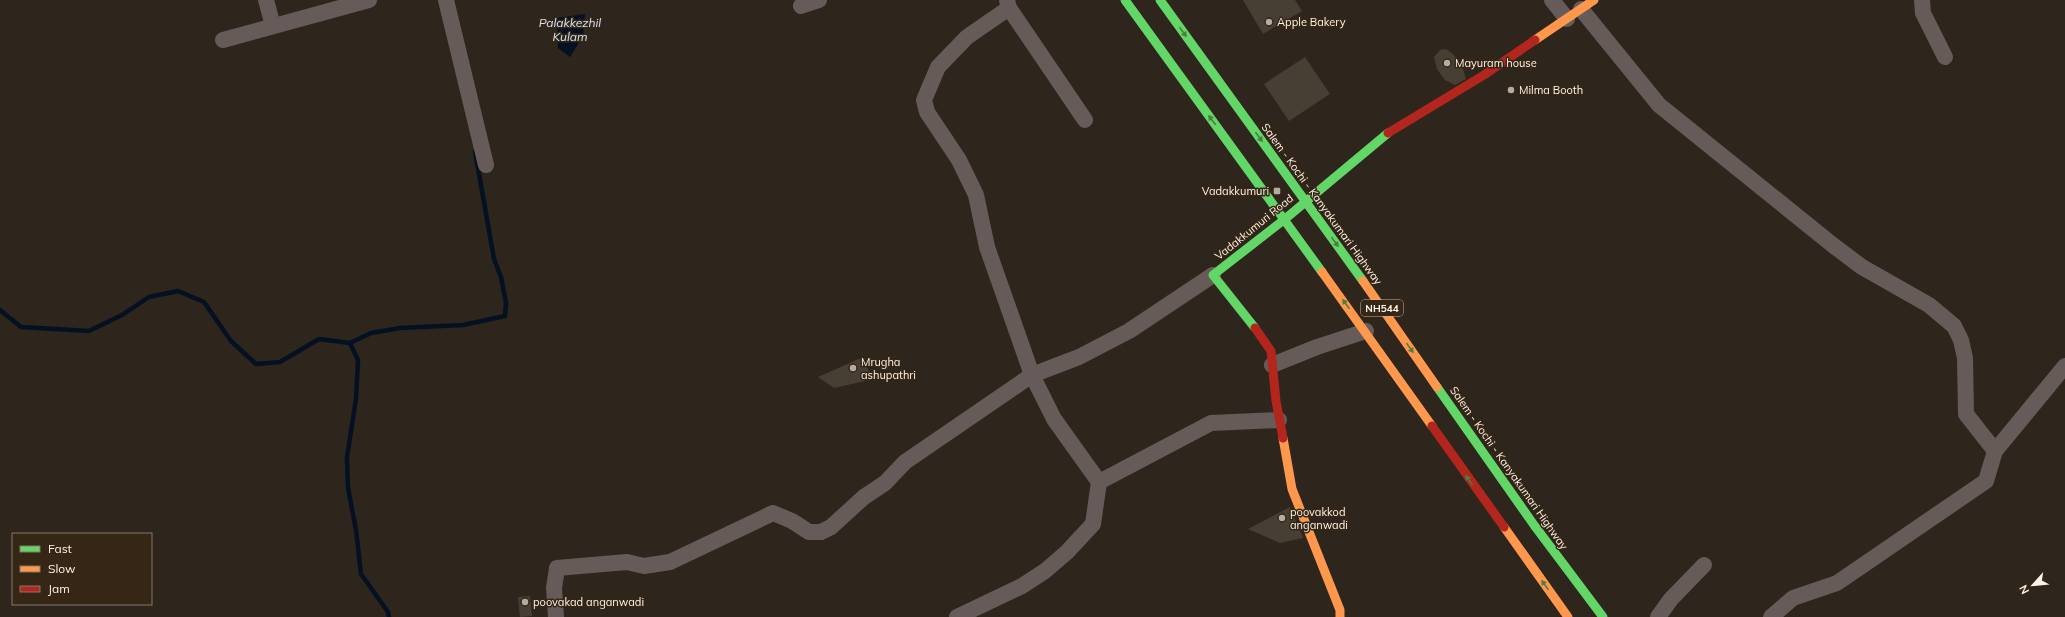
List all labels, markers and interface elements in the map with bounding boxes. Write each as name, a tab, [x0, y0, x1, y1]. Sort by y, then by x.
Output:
water label: Palakkezhil Kulam	[539, 15, 601, 44]
place label: Apple Bakery	[1277, 15, 1346, 29]
marker: Apple Bakery	[1264, 17, 1274, 27]
one-way arrow	[1178, 26, 1187, 37]
place label: Mayuram house	[1455, 56, 1537, 70]
marker: Mayuram house	[1442, 58, 1452, 68]
place label: Milma Booth	[1519, 83, 1583, 97]
marker: Milma Booth	[1506, 85, 1516, 95]
one-way arrow	[1209, 115, 1217, 125]
street label: Salem - Kochi - Kanyakumari Highway	[1259, 121, 1385, 288]
one-way arrow	[1255, 132, 1263, 142]
place label: Vadakkumuri	[1202, 184, 1269, 198]
marker: Vadakkumuri	[1272, 186, 1282, 196]
street label: Vadakkumuri Road	[1212, 191, 1296, 263]
one-way arrow	[1331, 237, 1339, 248]
one-way arrow	[1342, 299, 1350, 310]
road number: NH544	[1361, 300, 1403, 316]
one-way arrow	[1406, 343, 1414, 353]
place label: Mrugha ashupathri	[861, 355, 916, 382]
marker: Mrugha ashupathri	[848, 363, 858, 373]
street label: Salem - Kochi - Kanyakumari Highway	[1447, 384, 1571, 553]
one-way arrow	[1465, 475, 1473, 485]
place label: poovakkod anganwadi	[1290, 505, 1348, 532]
marker: poovakkod anganwadi	[1277, 513, 1287, 523]
legend	[12, 533, 152, 605]
text: Fast	[48, 541, 72, 556]
text: Slow	[48, 561, 76, 576]
north arrow	[2013, 565, 2053, 605]
one-way arrow	[1541, 580, 1549, 591]
text: Jam	[48, 581, 70, 596]
text: N	[2016, 583, 2032, 596]
place label: poovakad anganwadi	[533, 595, 644, 609]
marker: poovakad anganwadi	[520, 597, 530, 607]

